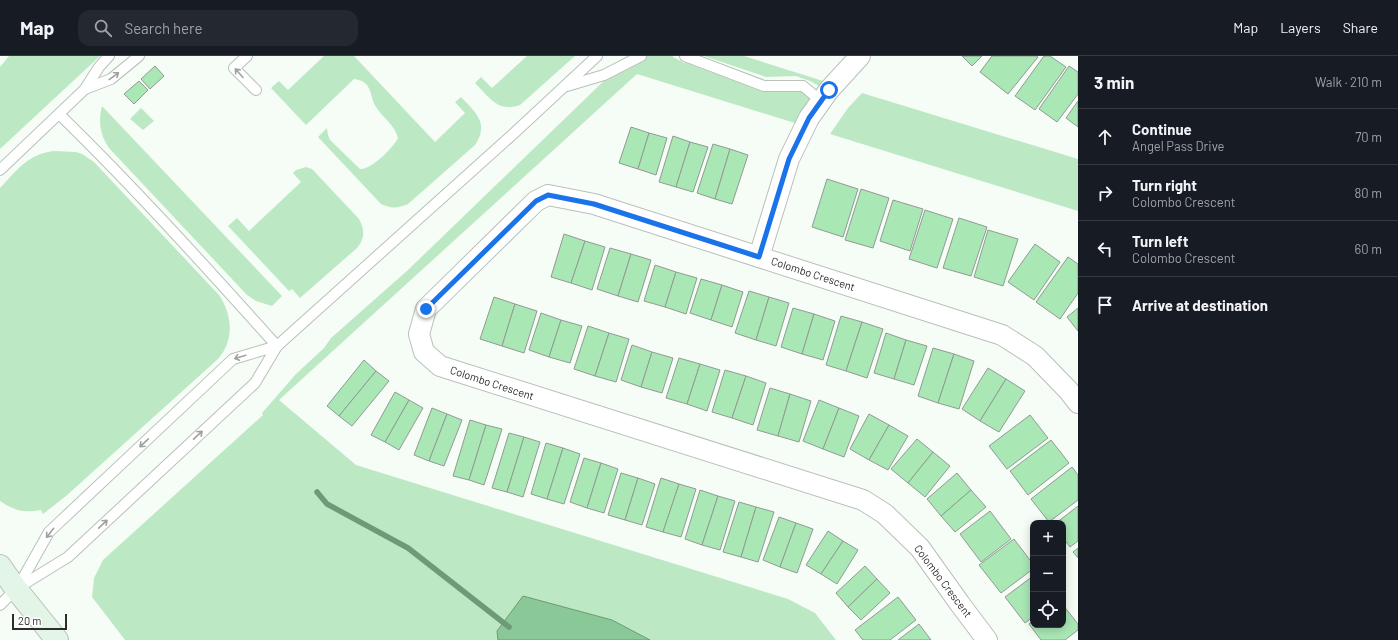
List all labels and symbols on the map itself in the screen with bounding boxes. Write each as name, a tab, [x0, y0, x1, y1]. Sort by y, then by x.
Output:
one-way arrow	[235, 68, 244, 78]
one-way arrow	[108, 72, 119, 80]
route start	[820, 81, 838, 99]
street label: Colombo Crescent	[770, 254, 857, 293]
route end	[417, 300, 435, 318]
one-way arrow	[234, 354, 247, 361]
street label: Colombo Crescent	[449, 363, 536, 402]
one-way arrow	[193, 431, 204, 440]
one-way arrow	[139, 439, 149, 448]
one-way arrow	[98, 519, 108, 529]
one-way arrow	[46, 528, 55, 538]
street label: Colombo Crescent	[912, 542, 975, 620]
scale bar	[12, 612, 67, 631]

